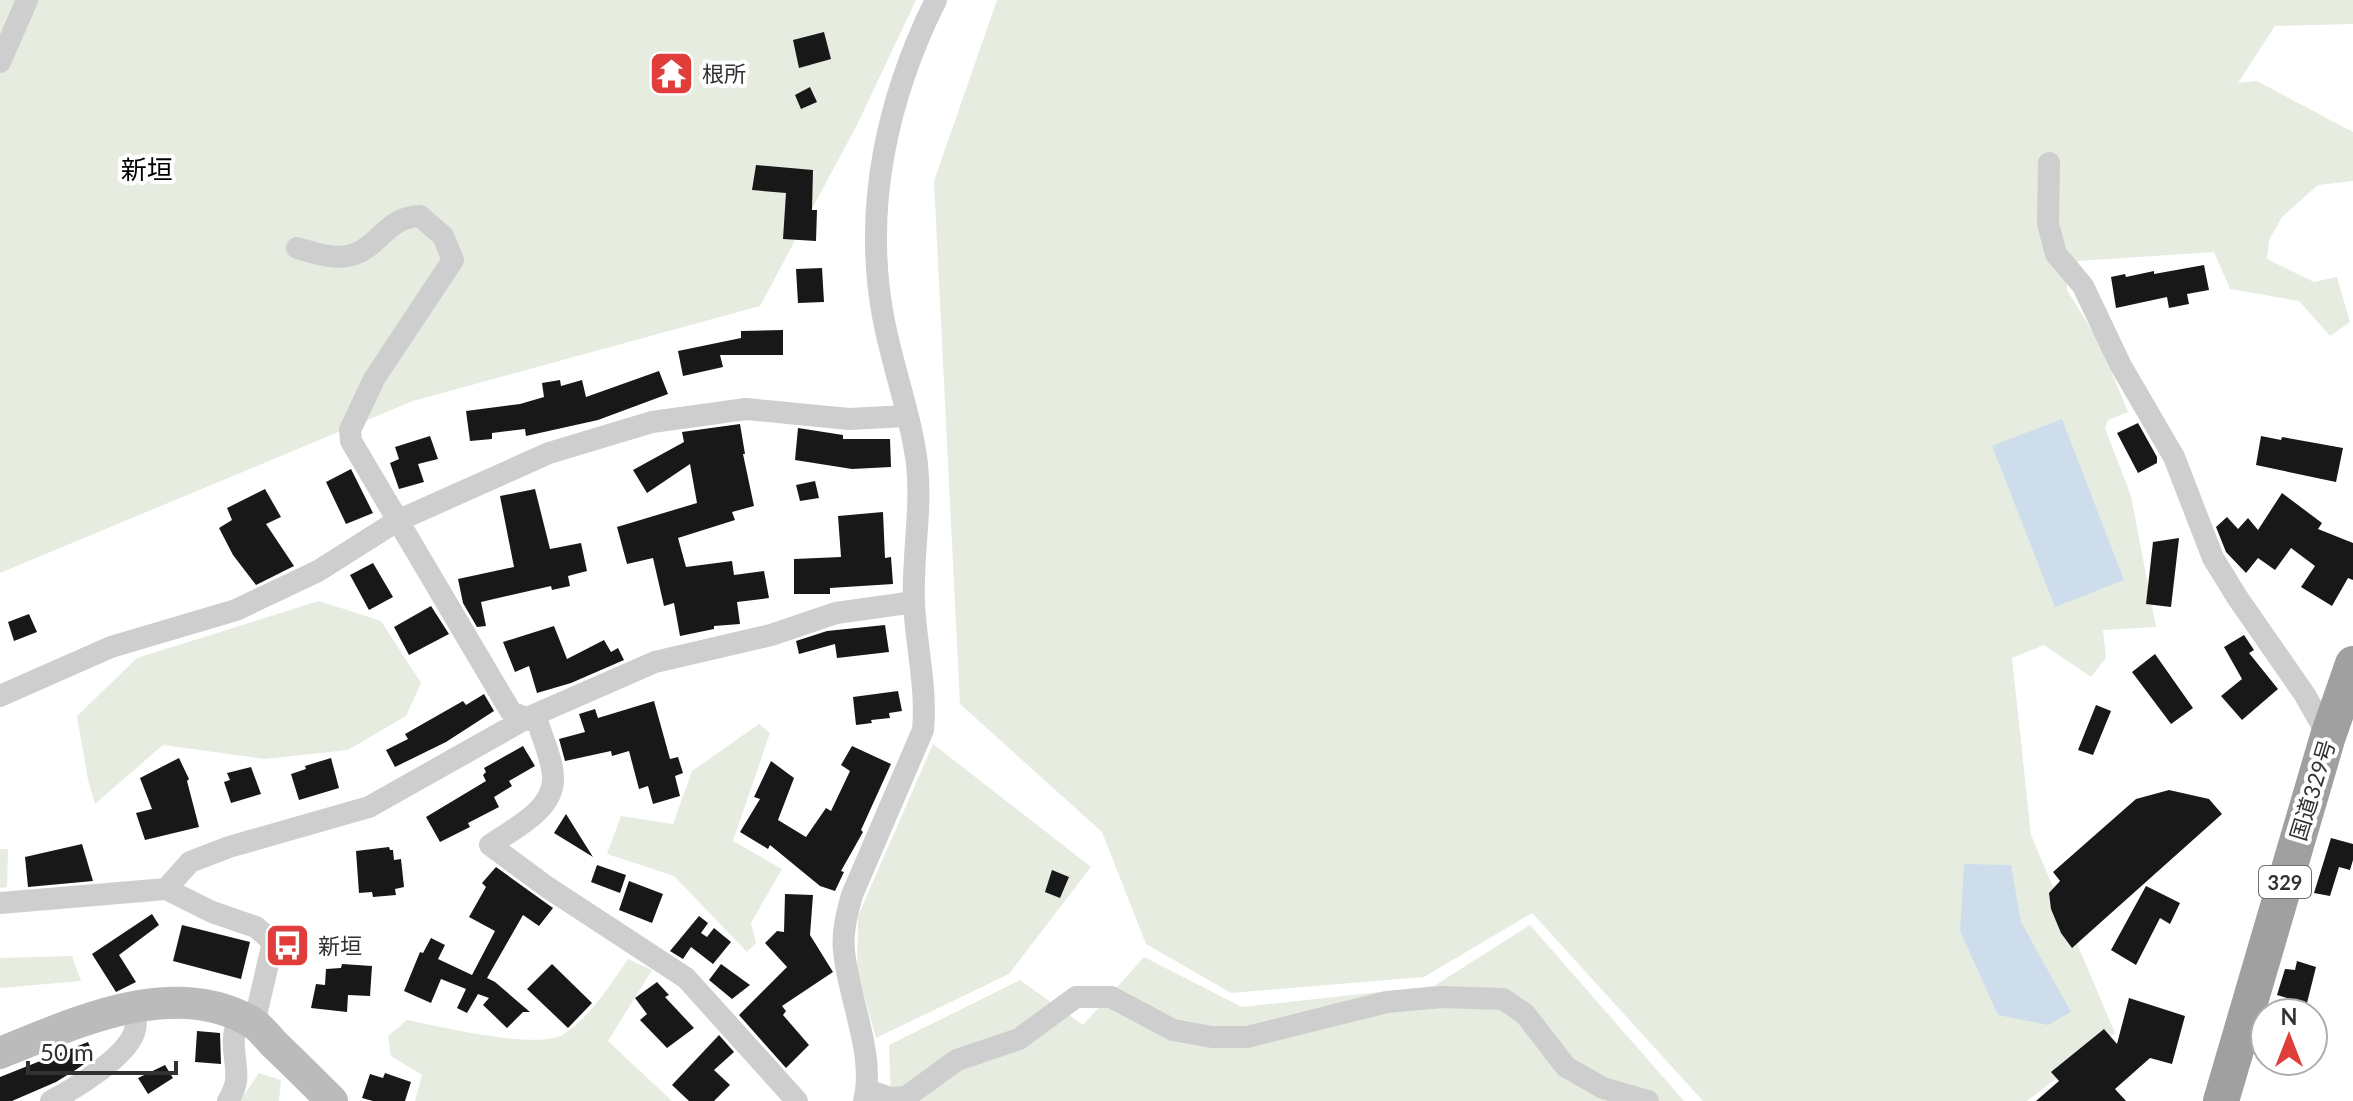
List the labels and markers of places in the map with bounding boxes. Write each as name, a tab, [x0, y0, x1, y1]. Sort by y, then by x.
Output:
temple icon: 根所	[647, 49, 695, 97]
place label: 根所	[702, 60, 746, 87]
bus stop icon: 新垣	[263, 921, 311, 969]
place label: 新垣	[318, 932, 362, 959]

